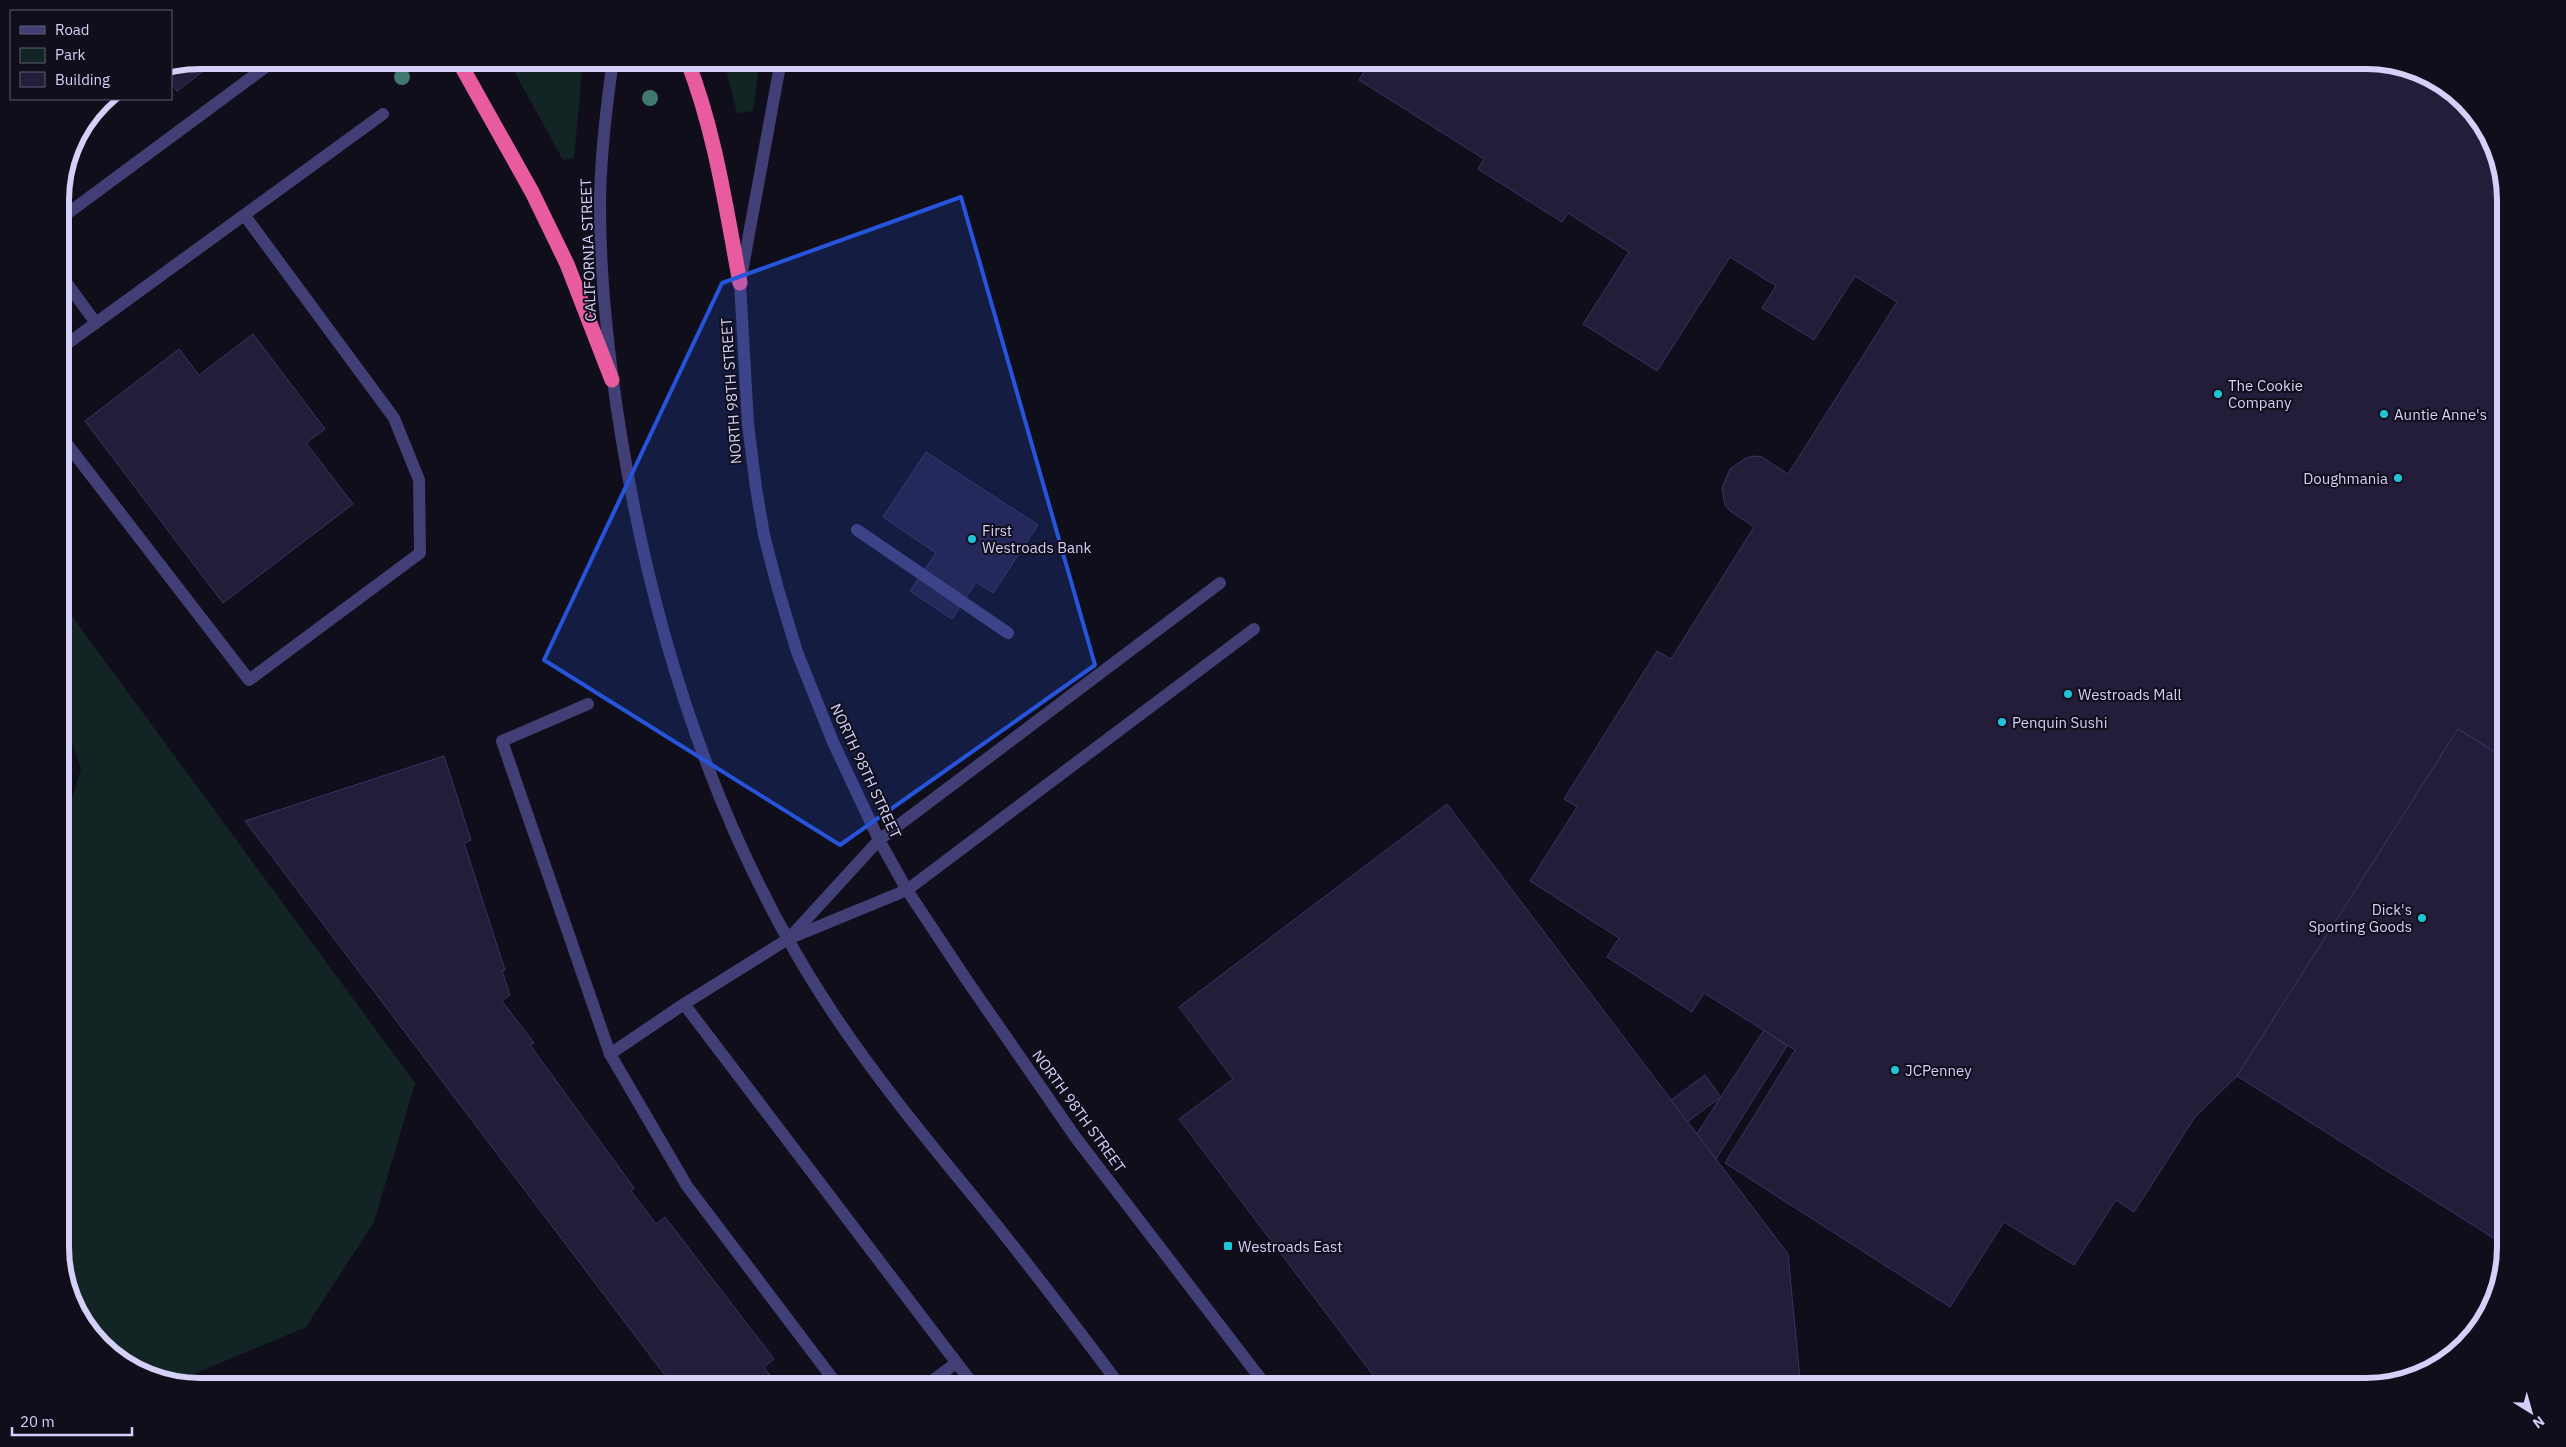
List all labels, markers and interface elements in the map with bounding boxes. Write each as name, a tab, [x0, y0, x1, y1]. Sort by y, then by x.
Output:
legend	[10, 10, 172, 100]
text: Road	[55, 20, 90, 39]
text: Park	[55, 45, 85, 64]
text: Building	[55, 70, 110, 89]
street label: CALIFORNIA STREET	[576, 178, 600, 322]
street label: NORTH 98TH STREET	[716, 317, 746, 465]
place label: The Cookie Company	[2228, 376, 2303, 412]
marker: The Cookie Company	[2212, 388, 2224, 400]
place label: Auntie Anne's	[2394, 405, 2487, 424]
marker: Auntie Anne's	[2378, 408, 2390, 420]
place label: Doughmania	[2303, 469, 2388, 488]
marker: Doughmania	[2392, 472, 2404, 484]
place label: First Westroads Bank	[982, 521, 1092, 557]
marker: First Westroads Bank	[966, 533, 978, 545]
place label: Westroads Mall	[2078, 685, 2182, 704]
marker: Westroads Mall	[2062, 688, 2074, 700]
street label: NORTH 98TH STREET	[826, 701, 906, 842]
place label: Penquin Sushi	[2012, 713, 2107, 732]
marker: Penquin Sushi	[1996, 716, 2008, 728]
place label: Dick's Sporting Goods	[2308, 900, 2412, 936]
marker: Dick's Sporting Goods	[2416, 912, 2428, 924]
street label: NORTH 98TH STREET	[1028, 1046, 1130, 1176]
place label: JCPenney	[1905, 1061, 1972, 1080]
marker: JCPenney	[1889, 1064, 1901, 1076]
place label: Westroads East	[1238, 1237, 1342, 1256]
marker: Westroads East	[1222, 1240, 1234, 1252]
north arrow	[2506, 1387, 2556, 1437]
scale bar	[12, 1404, 132, 1436]
text: 20 m	[20, 1412, 55, 1431]
text: N	[2529, 1412, 2548, 1433]

